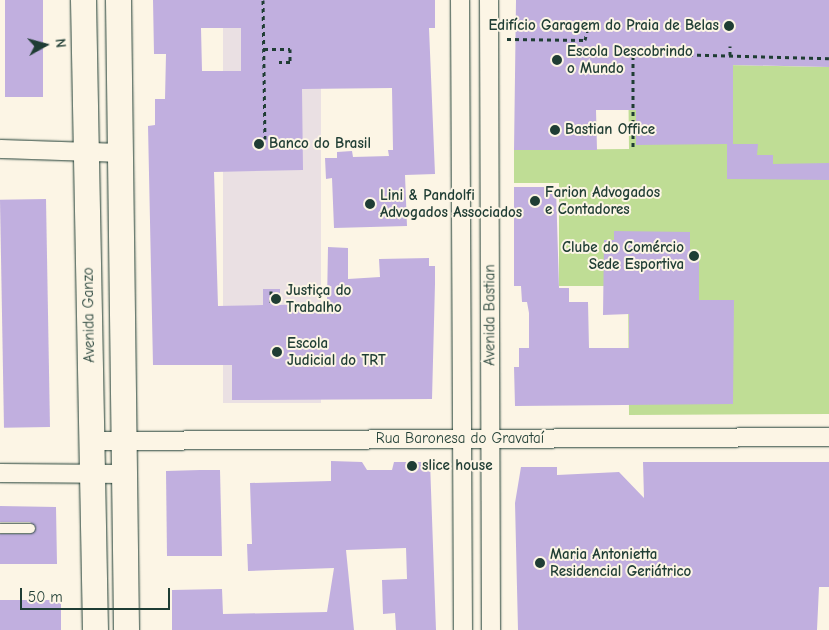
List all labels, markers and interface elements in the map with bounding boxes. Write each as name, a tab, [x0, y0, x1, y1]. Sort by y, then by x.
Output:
place label: Edifício Garagem do Praia de Belas	[488, 17, 719, 35]
north arrow	[20, 20, 70, 70]
marker: Edifício Garagem do Praia de Belas	[723, 20, 735, 32]
text: N	[51, 38, 69, 49]
place label: Escola Descobrindo o Mundo	[567, 42, 693, 77]
marker: Escola Descobrindo o Mundo	[551, 54, 563, 66]
place label: Bastian Office	[565, 121, 655, 139]
marker: Bastian Office	[549, 124, 561, 136]
place label: Banco do Brasil	[269, 135, 371, 153]
marker: Banco do Brasil	[253, 138, 265, 150]
place label: Farion Advogados e Contadores	[545, 183, 660, 218]
place label: Lini & Pandolfi Advogados Associados	[380, 186, 522, 221]
marker: Farion Advogados e Contadores	[529, 195, 541, 207]
marker: Lini & Pandolfi Advogados Associados	[364, 198, 376, 210]
place label: Clube do Comércio Sede Esportiva	[562, 238, 684, 273]
marker: Clube do Comércio Sede Esportiva	[688, 250, 700, 262]
street label: Avenida Bastian	[481, 264, 499, 366]
street label: Avenida Ganzo	[79, 267, 99, 363]
place label: Justiça do Trabalho	[286, 281, 351, 316]
marker: Justiça do Trabalho	[270, 293, 282, 305]
place label: Escola Judicial do TRT	[287, 334, 386, 369]
marker: Escola Judicial do TRT	[271, 346, 283, 358]
street label: Rua Baronesa do Gravataí	[376, 430, 544, 448]
place label: slice house	[422, 457, 492, 475]
marker: slice house	[406, 460, 418, 472]
place label: Maria Antonietta Residencial Geriátrico	[550, 545, 691, 580]
marker: Maria Antonietta Residencial Geriátrico	[534, 557, 546, 569]
scale bar	[22, 578, 172, 610]
text: 50 m	[28, 588, 63, 606]

